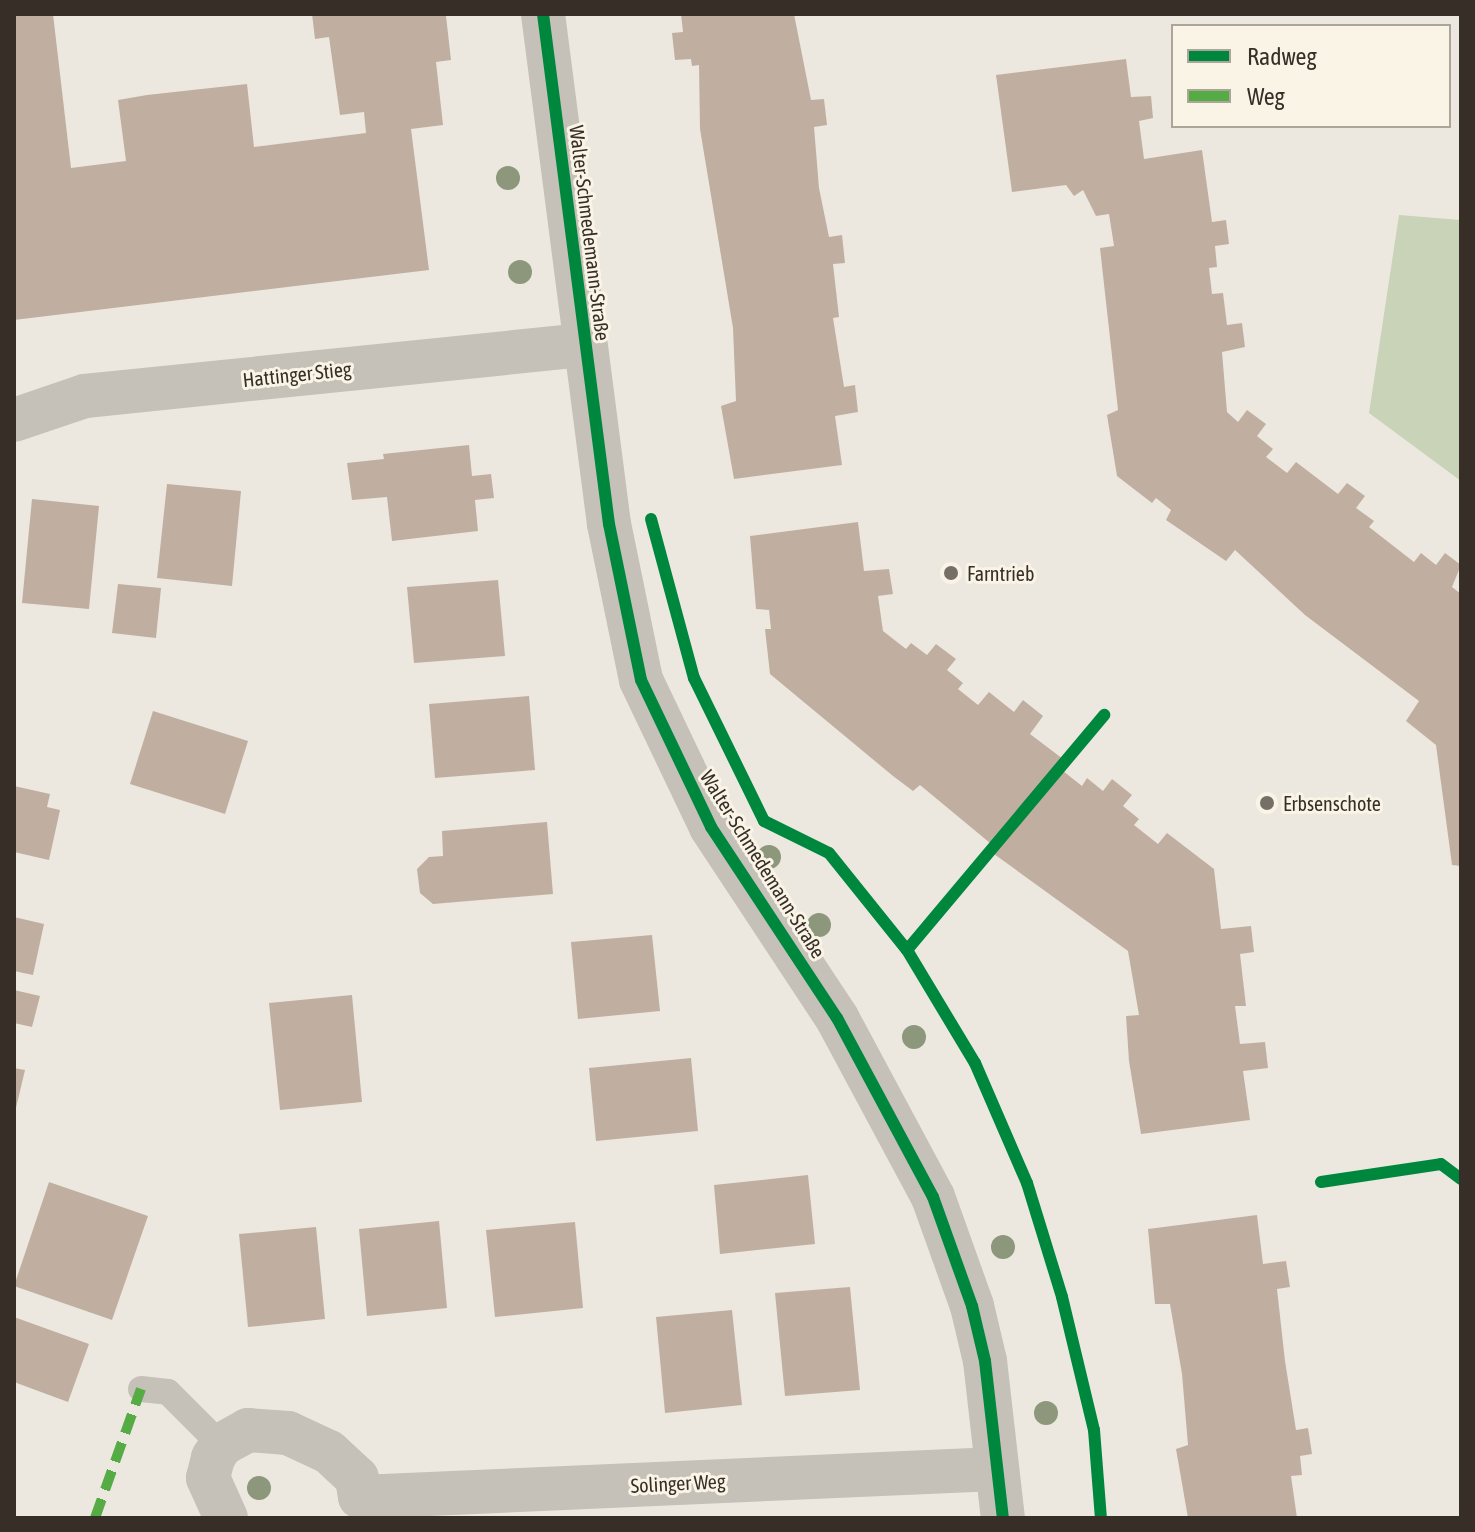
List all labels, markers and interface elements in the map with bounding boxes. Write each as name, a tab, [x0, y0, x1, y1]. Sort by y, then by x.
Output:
legend	[1171, 24, 1451, 128]
text: Radweg	[1247, 43, 1317, 70]
text: Weg	[1247, 83, 1285, 110]
street label: Walter-Schmedemann-Straße	[565, 124, 615, 342]
street label: Hattinger Stieg	[241, 356, 353, 392]
place label: Farntrieb	[967, 561, 1034, 585]
marker: Farntrieb	[942, 564, 960, 582]
street label: Walter-Schmedemann-Straße	[695, 766, 831, 962]
place label: Erbsenschote	[1283, 791, 1381, 815]
marker: Erbsenschote	[1258, 794, 1276, 812]
street label: Solinger Weg	[630, 1469, 726, 1497]

